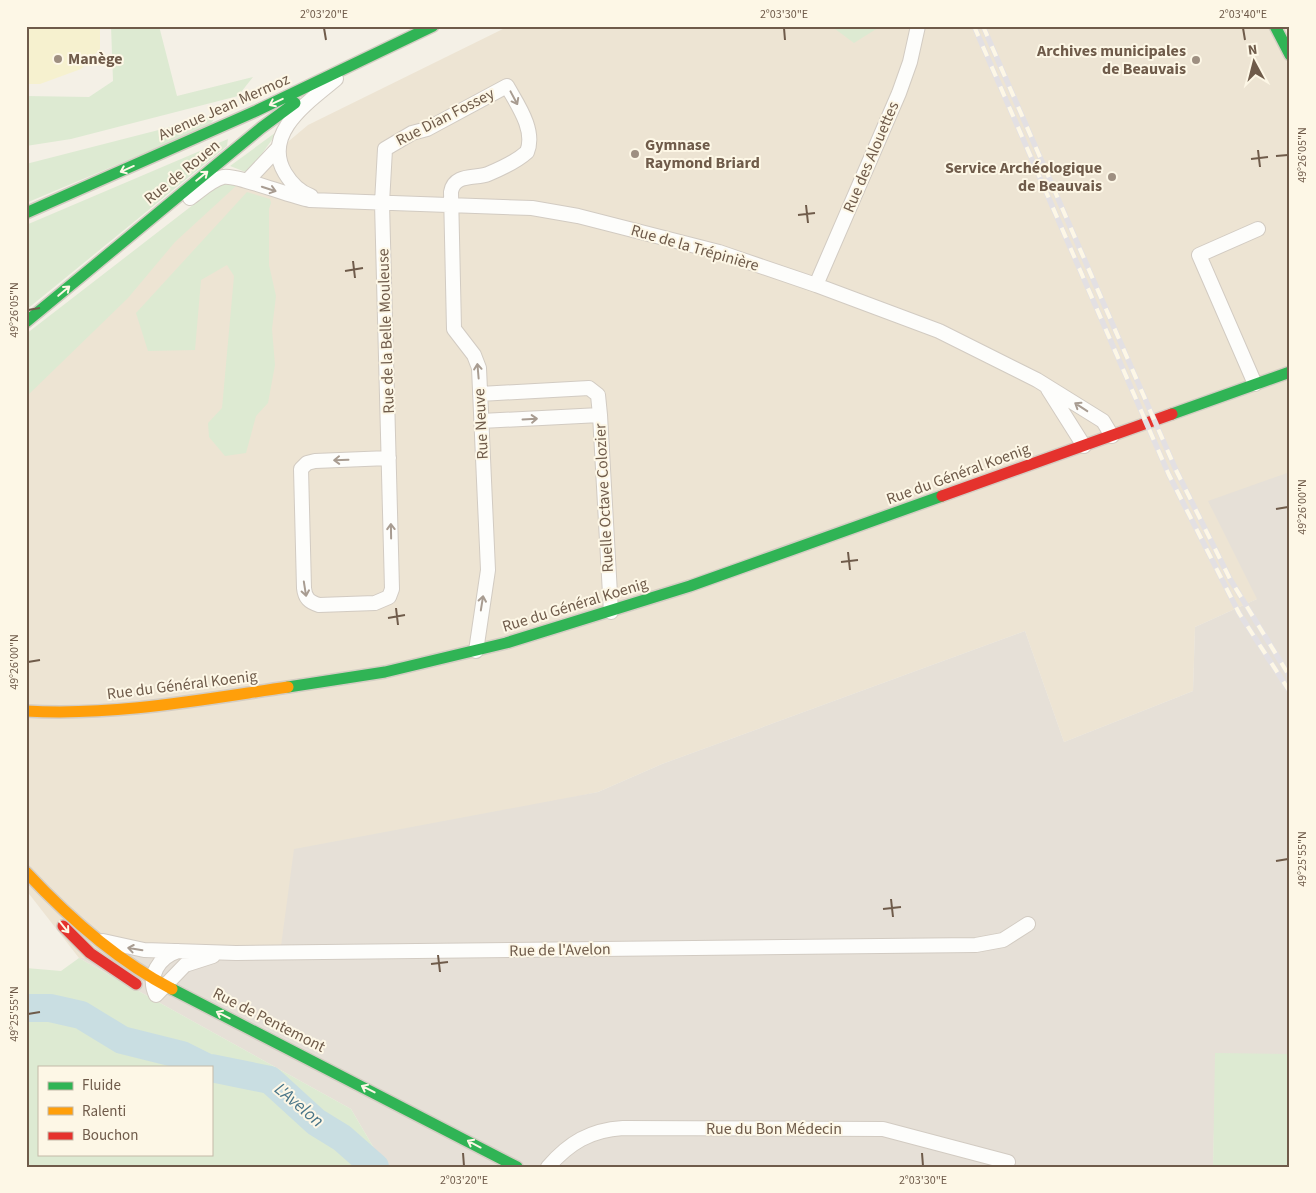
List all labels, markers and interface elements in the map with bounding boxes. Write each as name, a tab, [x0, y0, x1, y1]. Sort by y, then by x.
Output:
text: 2°03'20"E	[300, 6, 348, 23]
text: 2°03'30"E	[760, 6, 808, 23]
text: 2°03'40"E	[1219, 6, 1267, 23]
north arrow	[1228, 38, 1278, 88]
place label: Archives municipales de Beauvais	[1036, 40, 1186, 80]
text: N	[1247, 40, 1258, 61]
place label: Manège	[68, 48, 122, 70]
marker: Manège	[52, 53, 64, 65]
marker: Archives municipales de Beauvais	[1190, 54, 1202, 66]
street label: Avenue Jean Mermoz	[155, 68, 293, 146]
street label: Rue Dian Fossey	[392, 82, 499, 151]
one-way arrow	[510, 90, 519, 105]
one-way arrow	[269, 98, 284, 107]
street label: Rue des Alouettes	[838, 98, 904, 216]
text: 49°26'05"N	[1294, 127, 1311, 183]
place label: Gymnase Raymond Briard	[645, 134, 760, 174]
street label: Rue de Rouen	[139, 135, 225, 209]
marker: Gymnase Raymond Briard	[629, 148, 641, 160]
place label: Service Archéologique de Beauvais	[945, 157, 1102, 197]
one-way arrow	[120, 164, 135, 174]
one-way arrow	[195, 171, 208, 182]
marker: Service Archéologique de Beauvais	[1106, 171, 1118, 183]
one-way arrow	[261, 185, 276, 194]
street label: Rue de la Trépinière	[628, 219, 762, 277]
street label: Rue de la Belle Mouleuse	[372, 248, 400, 414]
text: 49°26'05"N	[6, 282, 23, 338]
one-way arrow	[57, 285, 70, 297]
one-way arrow	[474, 363, 483, 379]
street label: Rue Neuve	[468, 388, 494, 460]
one-way arrow	[1075, 402, 1089, 412]
one-way arrow	[521, 414, 537, 423]
street label: Ruelle Octave Colozier	[589, 422, 619, 573]
street label: Rue du Général Koenig	[883, 438, 1033, 510]
one-way arrow	[333, 455, 349, 465]
text: 49°26'00"N	[1294, 479, 1311, 535]
one-way arrow	[386, 523, 396, 540]
street label: Rue du Général Koenig	[499, 572, 651, 638]
one-way arrow	[300, 580, 310, 596]
one-way arrow	[478, 595, 488, 611]
text: 49°26'00"N	[6, 634, 23, 690]
street label: Rue du Général Koenig	[106, 665, 258, 705]
text: 49°25'55"N	[1294, 831, 1311, 887]
one-way arrow	[58, 920, 69, 933]
street label: Rue de l'Avelon	[509, 938, 611, 962]
one-way arrow	[128, 943, 144, 953]
street label: Rue de Pentemont	[209, 982, 330, 1058]
text: 49°25'55"N	[6, 986, 23, 1042]
one-way arrow	[216, 1010, 231, 1020]
legend	[38, 1066, 212, 1156]
text: Fluide	[82, 1075, 121, 1096]
water label: L'Avelon	[269, 1077, 329, 1133]
one-way arrow	[361, 1084, 376, 1093]
text: Ralenti	[82, 1101, 126, 1122]
street label: Rue du Bon Médecin	[706, 1118, 842, 1140]
text: Bouchon	[82, 1125, 138, 1146]
one-way arrow	[467, 1139, 482, 1149]
text: 2°03'20"E	[440, 1172, 488, 1189]
text: 2°03'30"E	[899, 1172, 947, 1189]

